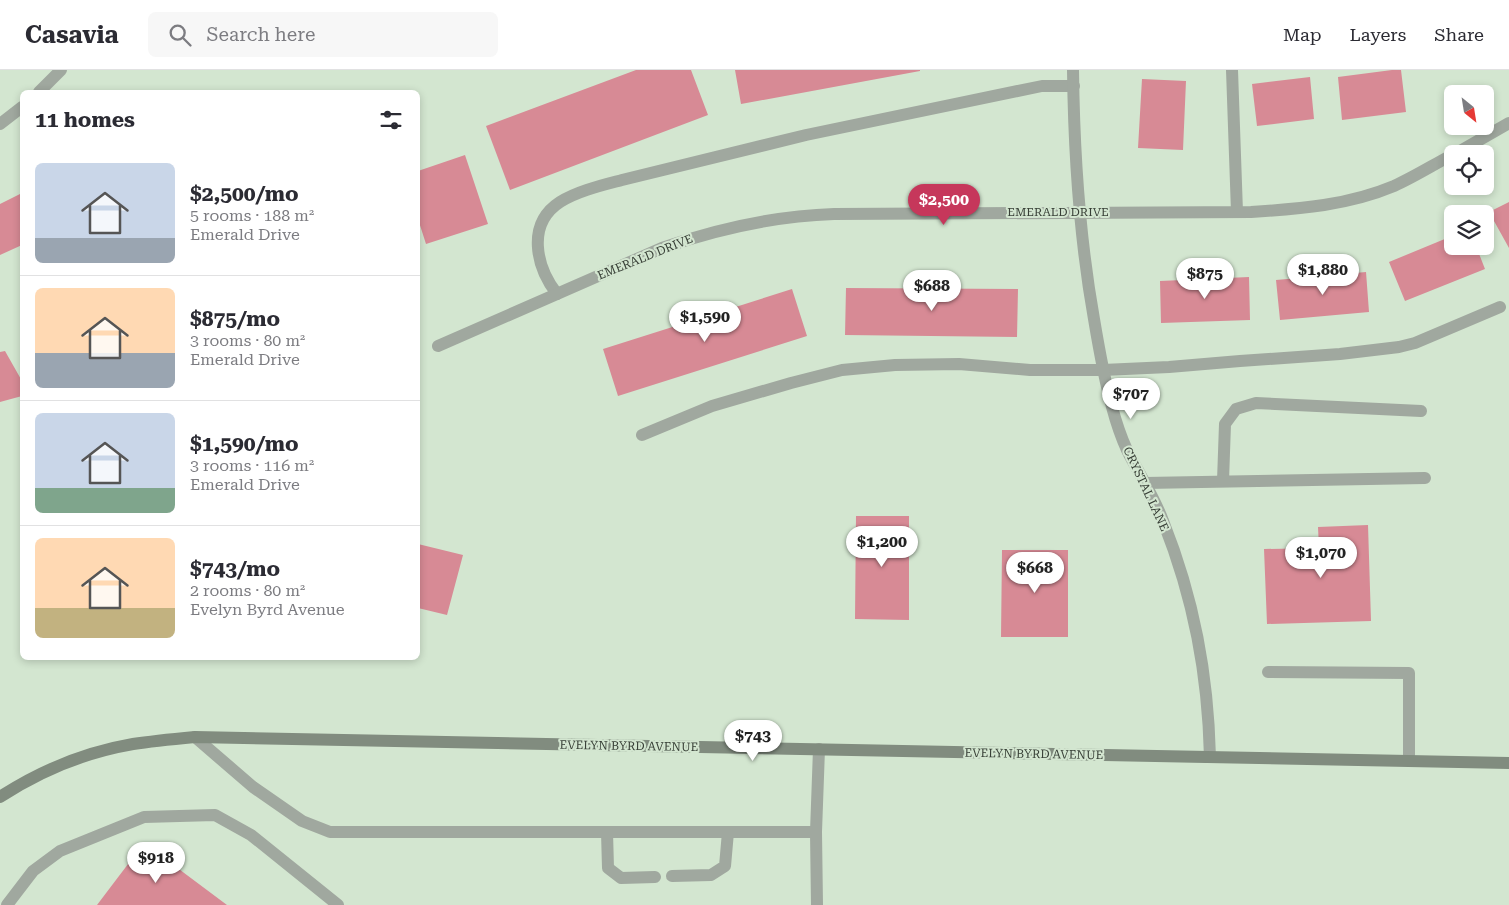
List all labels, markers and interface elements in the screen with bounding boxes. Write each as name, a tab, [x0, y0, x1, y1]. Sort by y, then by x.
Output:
search box	[148, 12, 498, 57]
text: Casavia	[25, 21, 118, 49]
icon: search	[166, 21, 194, 49]
text: Search here	[206, 23, 315, 46]
text: Map	[1283, 24, 1322, 45]
text: Layers	[1350, 24, 1406, 45]
text: Share	[1434, 24, 1484, 45]
north arrow	[1444, 85, 1494, 135]
map controls	[1444, 85, 1494, 255]
icon: filters	[377, 106, 405, 134]
text: 11 homes	[35, 108, 135, 132]
button: locate	[1444, 145, 1494, 195]
text: $2,500/mo	[190, 182, 299, 206]
icon: home	[75, 183, 135, 243]
pin: $2,500	[903, 184, 985, 226]
text: $2,500	[919, 190, 969, 209]
street label: EMERALD DRIVE	[1007, 205, 1109, 219]
button: layers	[1444, 205, 1494, 255]
text: 5 rooms · 188 m²	[190, 206, 314, 225]
text: Emerald Drive	[190, 225, 300, 244]
street label: EMERALD DRIVE	[595, 231, 695, 283]
pin: $1,880	[1282, 254, 1364, 296]
pin: $875	[1175, 258, 1235, 300]
text: $1,880	[1298, 260, 1348, 279]
text: $875	[1187, 264, 1223, 283]
pin: $688	[902, 270, 962, 312]
text: $688	[914, 276, 950, 295]
pin: $1,590	[664, 300, 746, 343]
text: $875/mo	[190, 307, 280, 331]
text: $1,590	[680, 307, 730, 326]
icon: home	[75, 308, 135, 368]
text: 3 rooms · 80 m²	[190, 331, 305, 350]
text: Emerald Drive	[190, 350, 300, 369]
pin: $707	[1101, 378, 1161, 420]
text: $707	[1113, 384, 1149, 403]
text: $1,590/mo	[190, 432, 299, 456]
icon: home	[75, 433, 135, 493]
street label: CRYSTAL LANE	[1120, 445, 1172, 533]
text: 3 rooms · 116 m²	[190, 456, 314, 475]
text: Emerald Drive	[190, 475, 300, 494]
pin: $1,200	[841, 526, 923, 568]
text: $1,200	[857, 532, 907, 551]
pin: $1,070	[1280, 536, 1362, 579]
text: $1,070	[1296, 543, 1346, 562]
pin: $668	[1005, 552, 1065, 594]
text: $743/mo	[190, 557, 280, 581]
icon: home	[75, 558, 135, 618]
text: $668	[1017, 558, 1053, 577]
text: 2 rooms · 80 m²	[190, 581, 305, 600]
text: Evelyn Byrd Avenue	[190, 600, 345, 619]
pin: $743	[723, 720, 783, 762]
text: $743	[735, 726, 771, 745]
street label: EVELYN BYRD AVENUE	[560, 738, 698, 754]
street label: EVELYN BYRD AVENUE	[965, 746, 1103, 762]
pin: $918	[126, 842, 186, 884]
text: $918	[138, 848, 174, 867]

